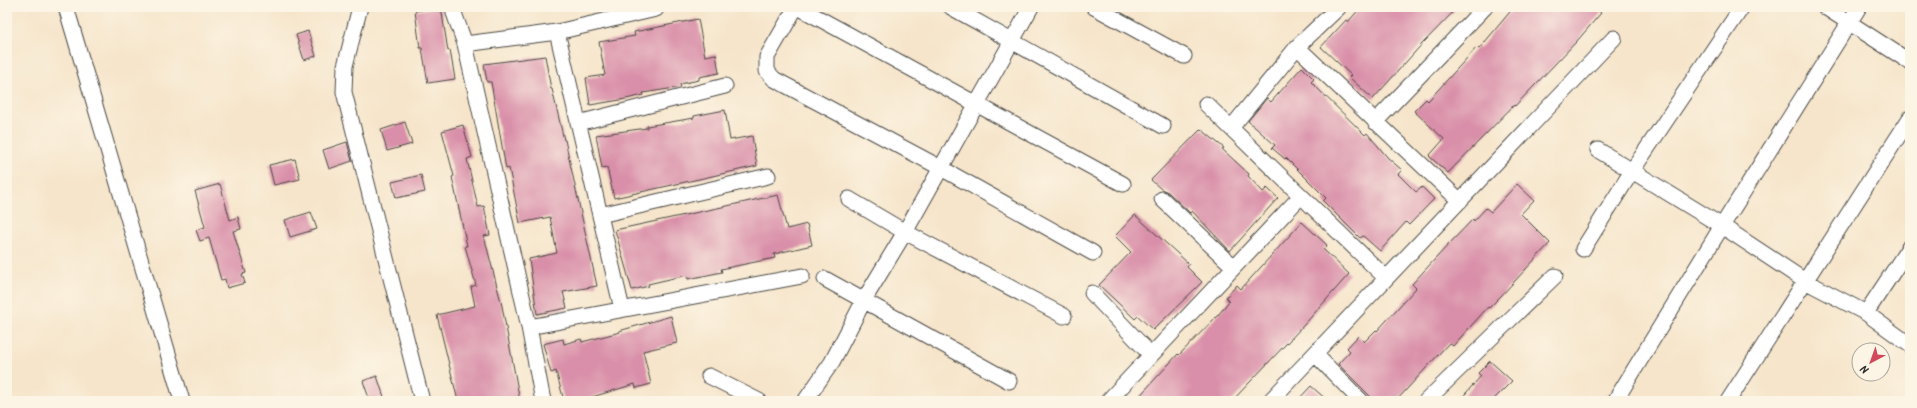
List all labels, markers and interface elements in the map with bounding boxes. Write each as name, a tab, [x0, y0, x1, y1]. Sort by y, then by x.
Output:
north arrow	[1851, 342, 1891, 382]
text: N	[1857, 360, 1874, 378]

